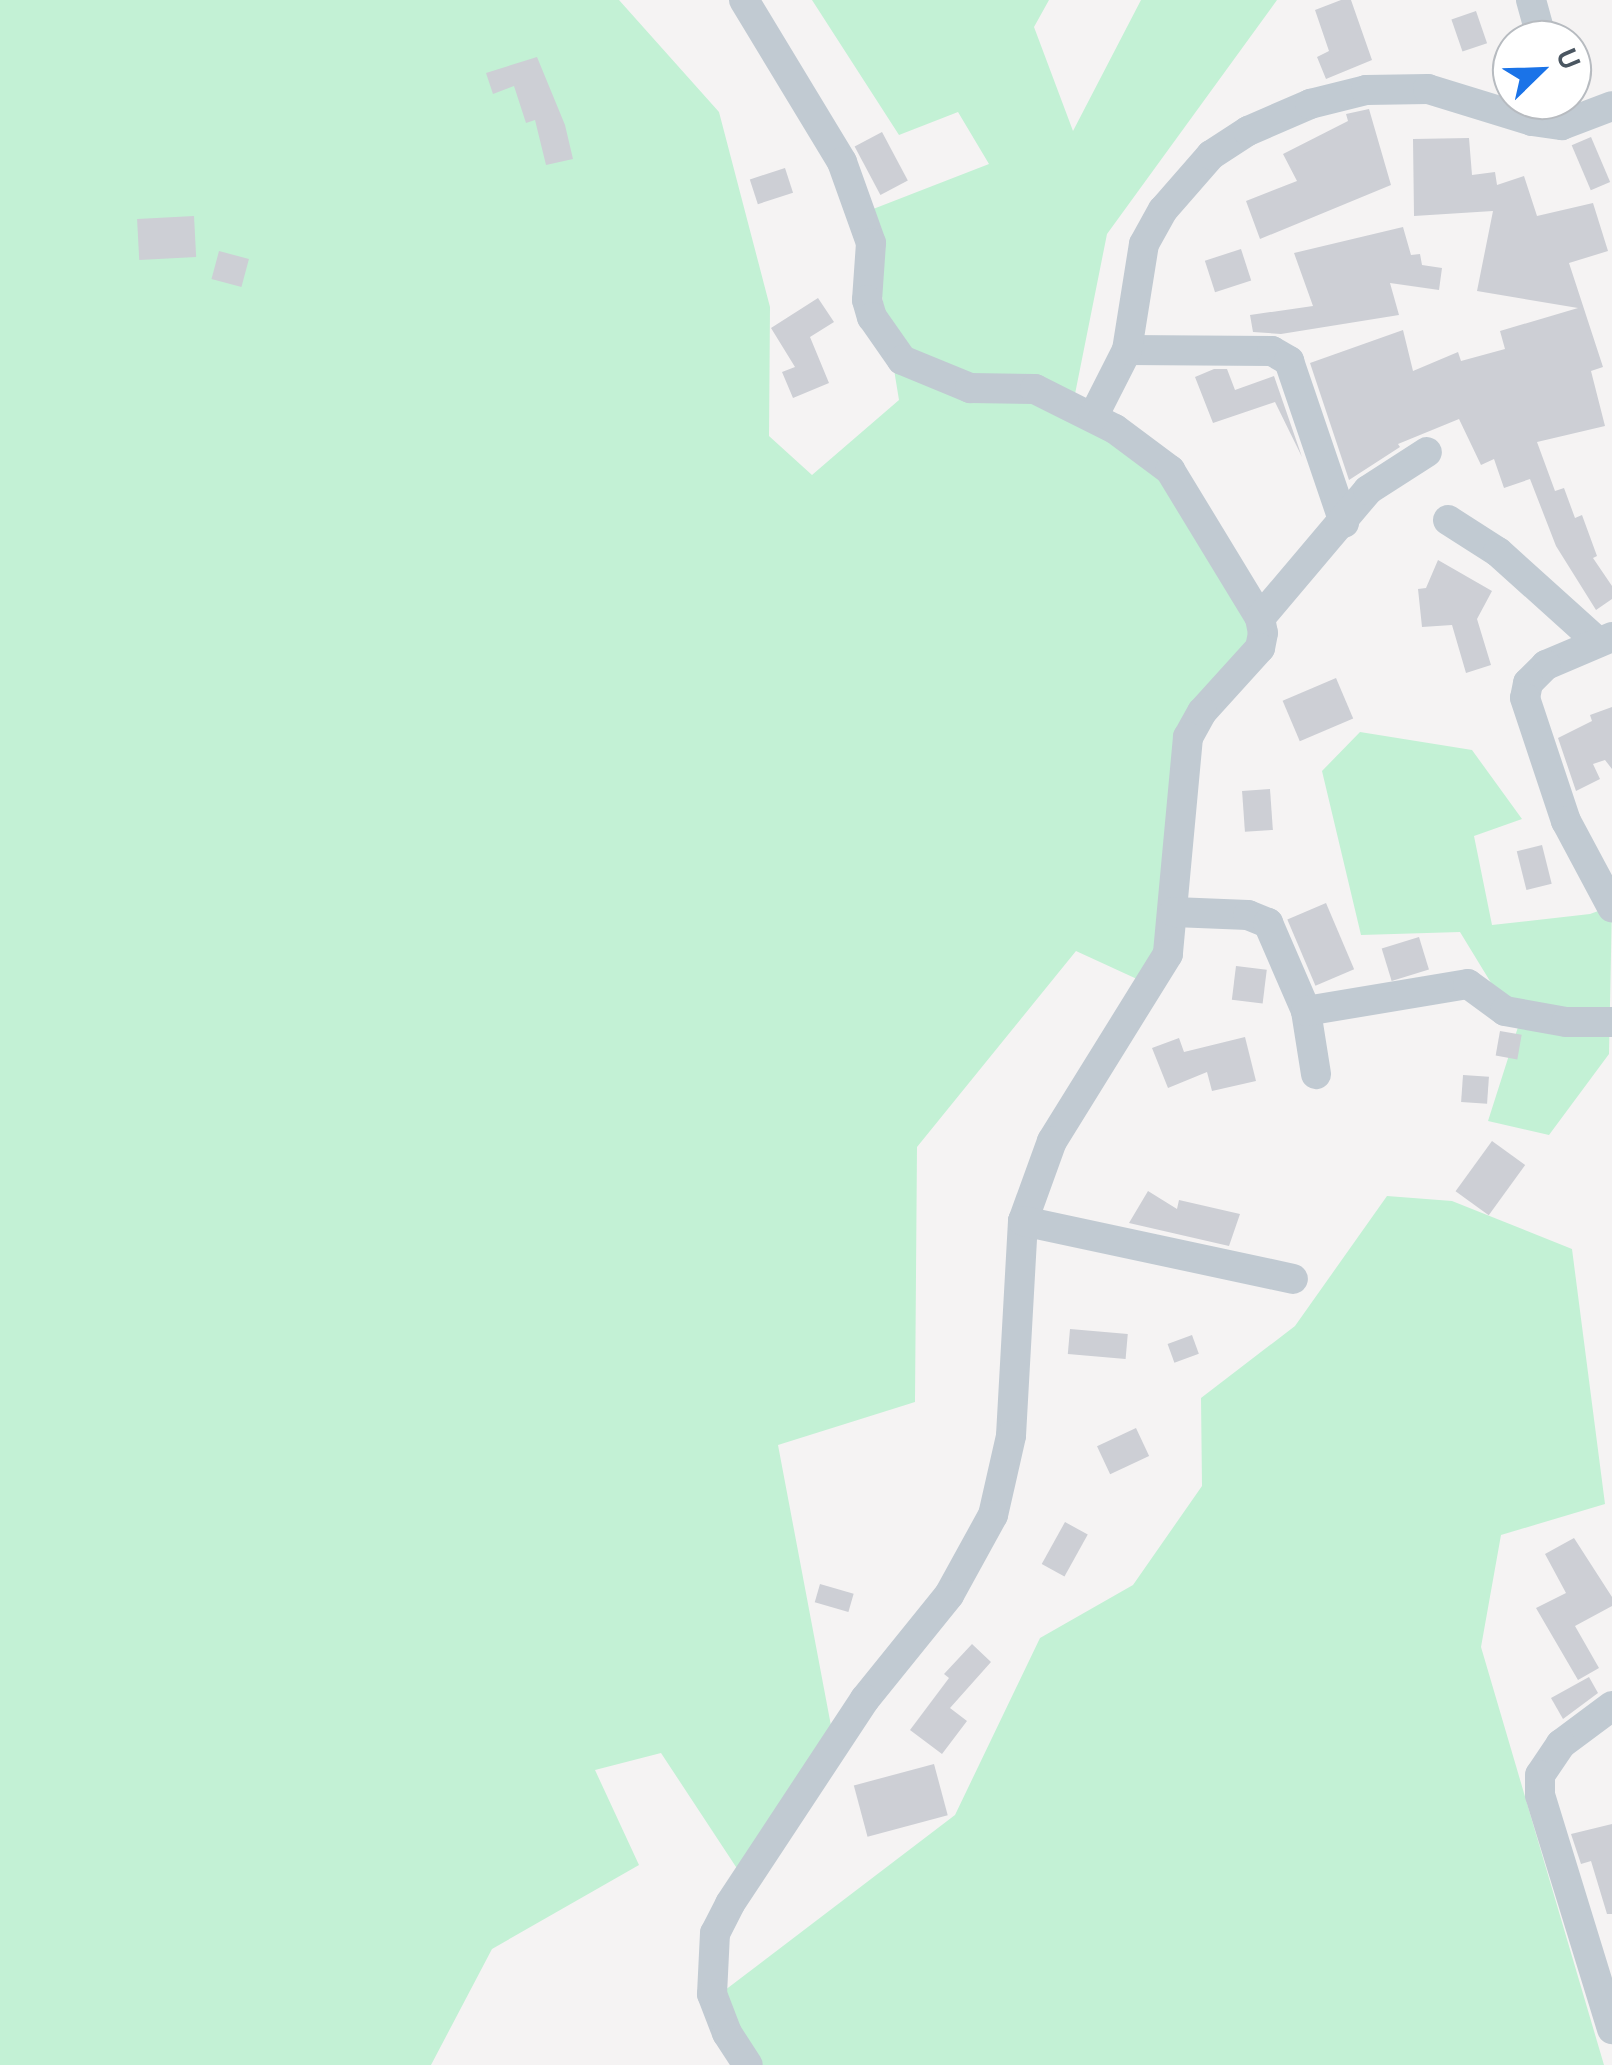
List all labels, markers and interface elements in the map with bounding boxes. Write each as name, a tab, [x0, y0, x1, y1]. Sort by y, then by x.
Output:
north arrow	[1492, 20, 1592, 120]
text: U	[1547, 43, 1589, 75]

